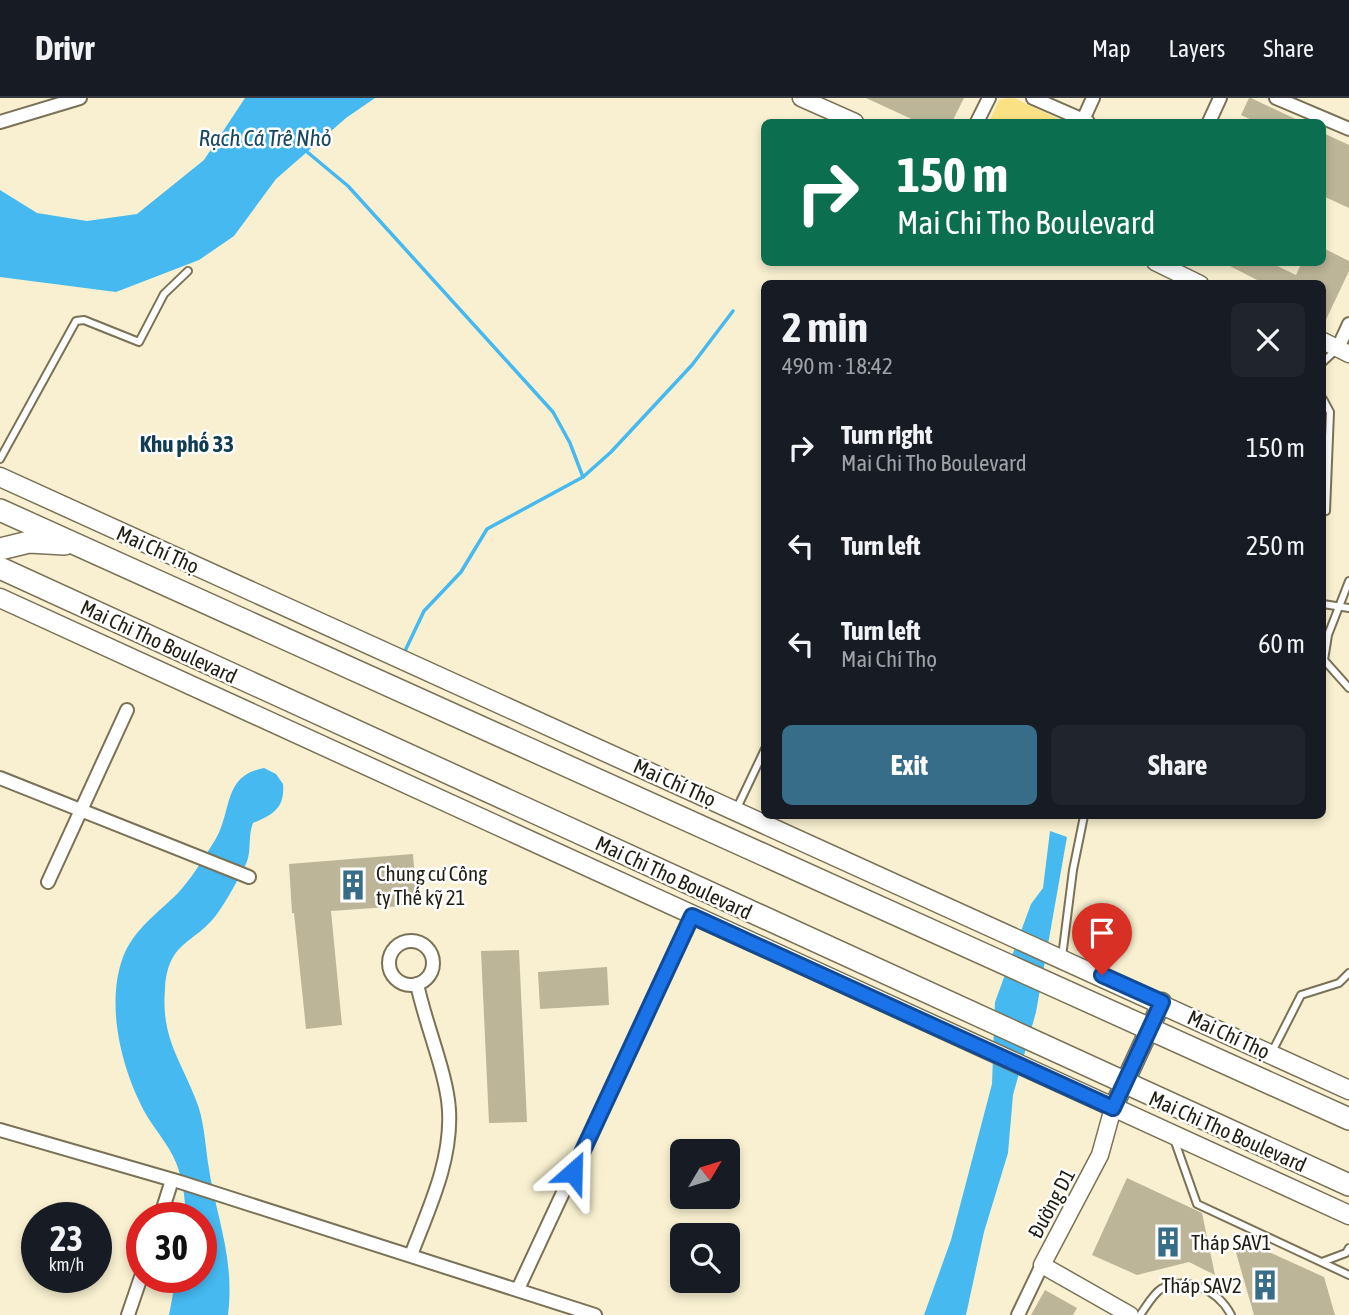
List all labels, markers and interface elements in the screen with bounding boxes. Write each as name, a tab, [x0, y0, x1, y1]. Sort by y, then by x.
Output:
text: Drivr	[35, 29, 94, 67]
text: Map	[1092, 35, 1131, 62]
text: Layers	[1169, 35, 1225, 62]
text: Share	[1263, 35, 1314, 62]
water label: Rạch Cá Trê Nhỏ	[198, 125, 332, 151]
text: 150 m	[897, 146, 1008, 202]
icon: right	[782, 147, 873, 238]
text: Mai Chi Tho Boulevard	[897, 204, 1155, 241]
text: 2 min	[782, 303, 868, 351]
button: close	[1231, 303, 1305, 377]
text: 490 m · 18:42	[782, 353, 893, 379]
text: Turn right	[841, 420, 932, 450]
icon: right	[782, 429, 820, 467]
district label: Khu phố 33	[140, 431, 234, 457]
text: 150 m	[1246, 433, 1305, 463]
text: Mai Chi Tho Boulevard	[841, 450, 1027, 476]
street label: Mai Chí Thọ	[113, 520, 203, 578]
icon: left	[782, 527, 820, 565]
text: Turn left	[841, 531, 921, 561]
text: 250 m	[1246, 531, 1305, 561]
street label: Mai Chi Tho Boulevard	[77, 594, 241, 688]
text: Turn left	[841, 616, 921, 646]
icon: left	[782, 625, 820, 663]
text: 60 m	[1258, 629, 1305, 659]
text: Mai Chí Thọ	[841, 646, 937, 672]
button: Exit	[782, 725, 1037, 805]
button: Share	[1051, 725, 1305, 805]
street label: Mai Chí Thọ	[630, 753, 720, 811]
street label: Mai Chi Tho Boulevard	[592, 830, 756, 924]
place label: Chung cư Công ty Thế kỹ 21	[376, 861, 487, 909]
building icon: Chung cư Công ty Thế kỹ 21	[336, 868, 370, 902]
pin	[1072, 903, 1132, 975]
icon: arrive	[1083, 914, 1121, 952]
street label: Mai Chí Thọ	[1184, 1005, 1274, 1063]
street label: Mai Chi Tho Boulevard	[1146, 1086, 1310, 1176]
position arrow	[536, 1135, 610, 1209]
north arrow	[670, 1139, 740, 1209]
map controls	[670, 1139, 740, 1293]
street label: Đường D1	[1023, 1164, 1079, 1242]
speed limit sign: 30	[126, 1202, 217, 1293]
text: 23	[50, 1218, 83, 1258]
button: search	[670, 1223, 740, 1293]
building icon: Tháp SAV1	[1151, 1225, 1185, 1259]
place label: Tháp SAV1	[1191, 1230, 1271, 1254]
text: km/h	[49, 1254, 84, 1275]
building icon: Tháp SAV2	[1248, 1268, 1282, 1302]
place label: Tháp SAV2	[1162, 1273, 1242, 1297]

